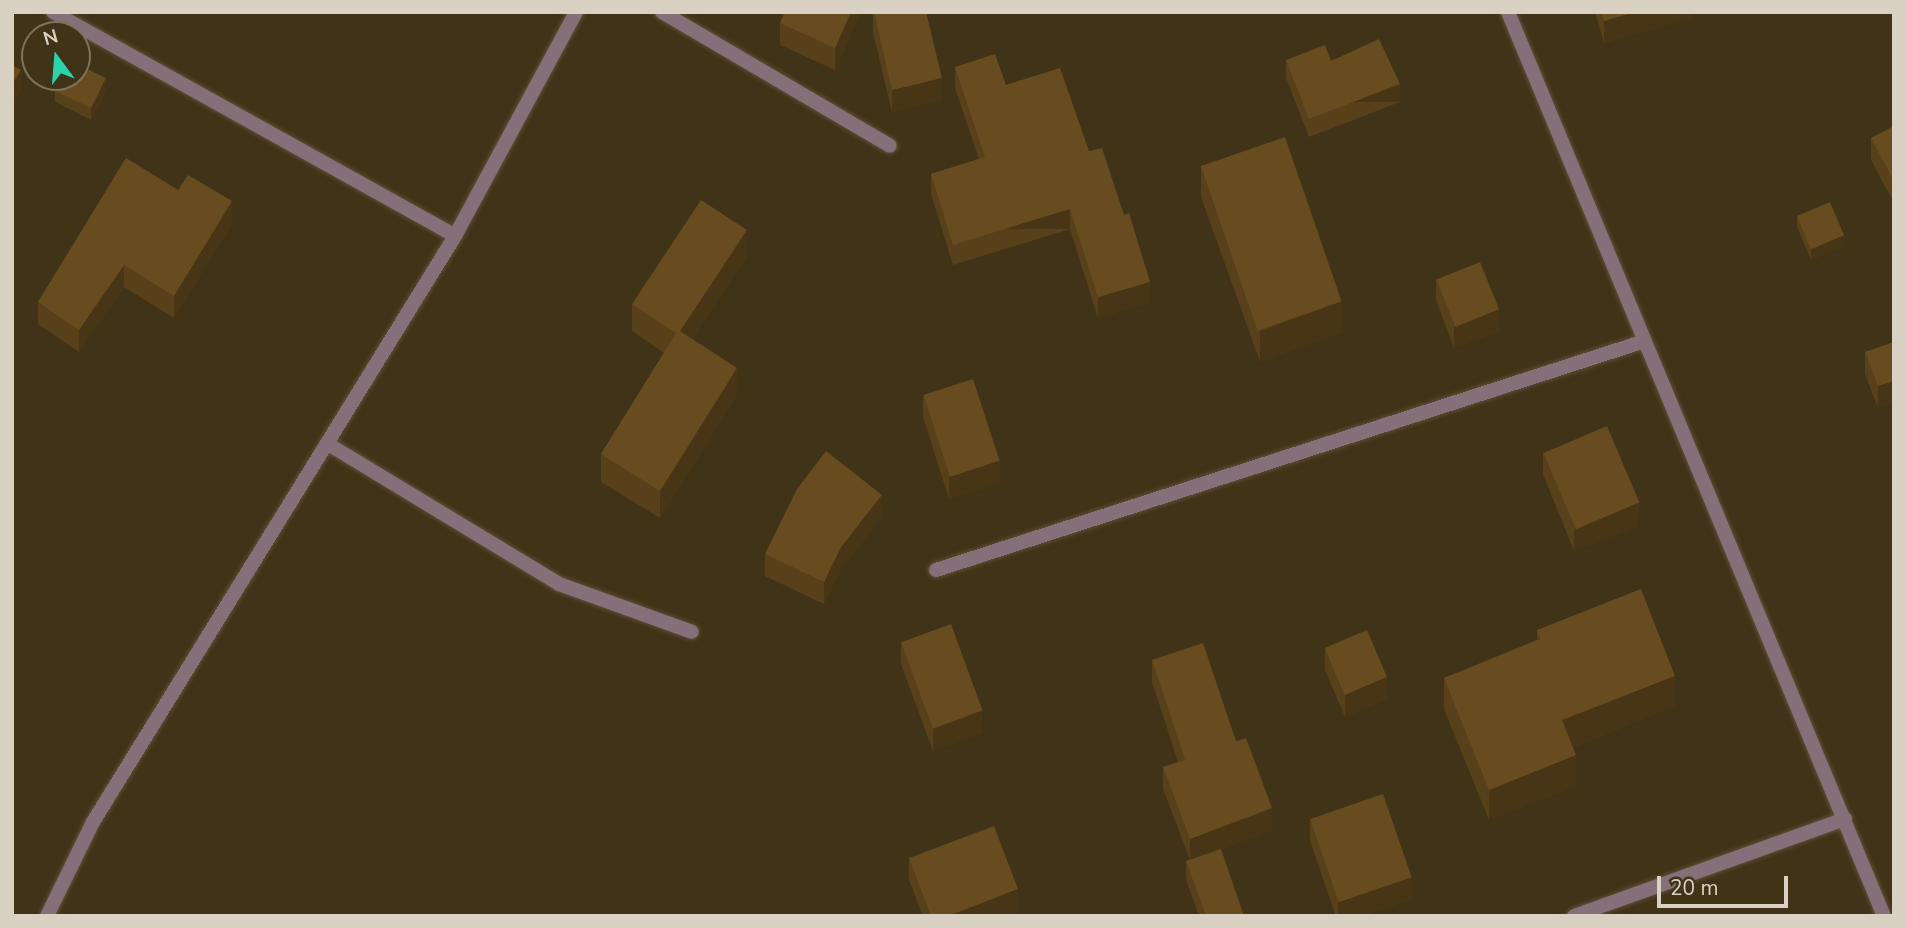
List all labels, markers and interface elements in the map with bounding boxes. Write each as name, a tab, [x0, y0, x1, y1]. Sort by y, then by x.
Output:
north arrow	[21, 21, 91, 91]
text: N	[40, 23, 61, 52]
scale bar	[1661, 862, 1792, 906]
text: 20 m	[1670, 874, 1719, 902]

